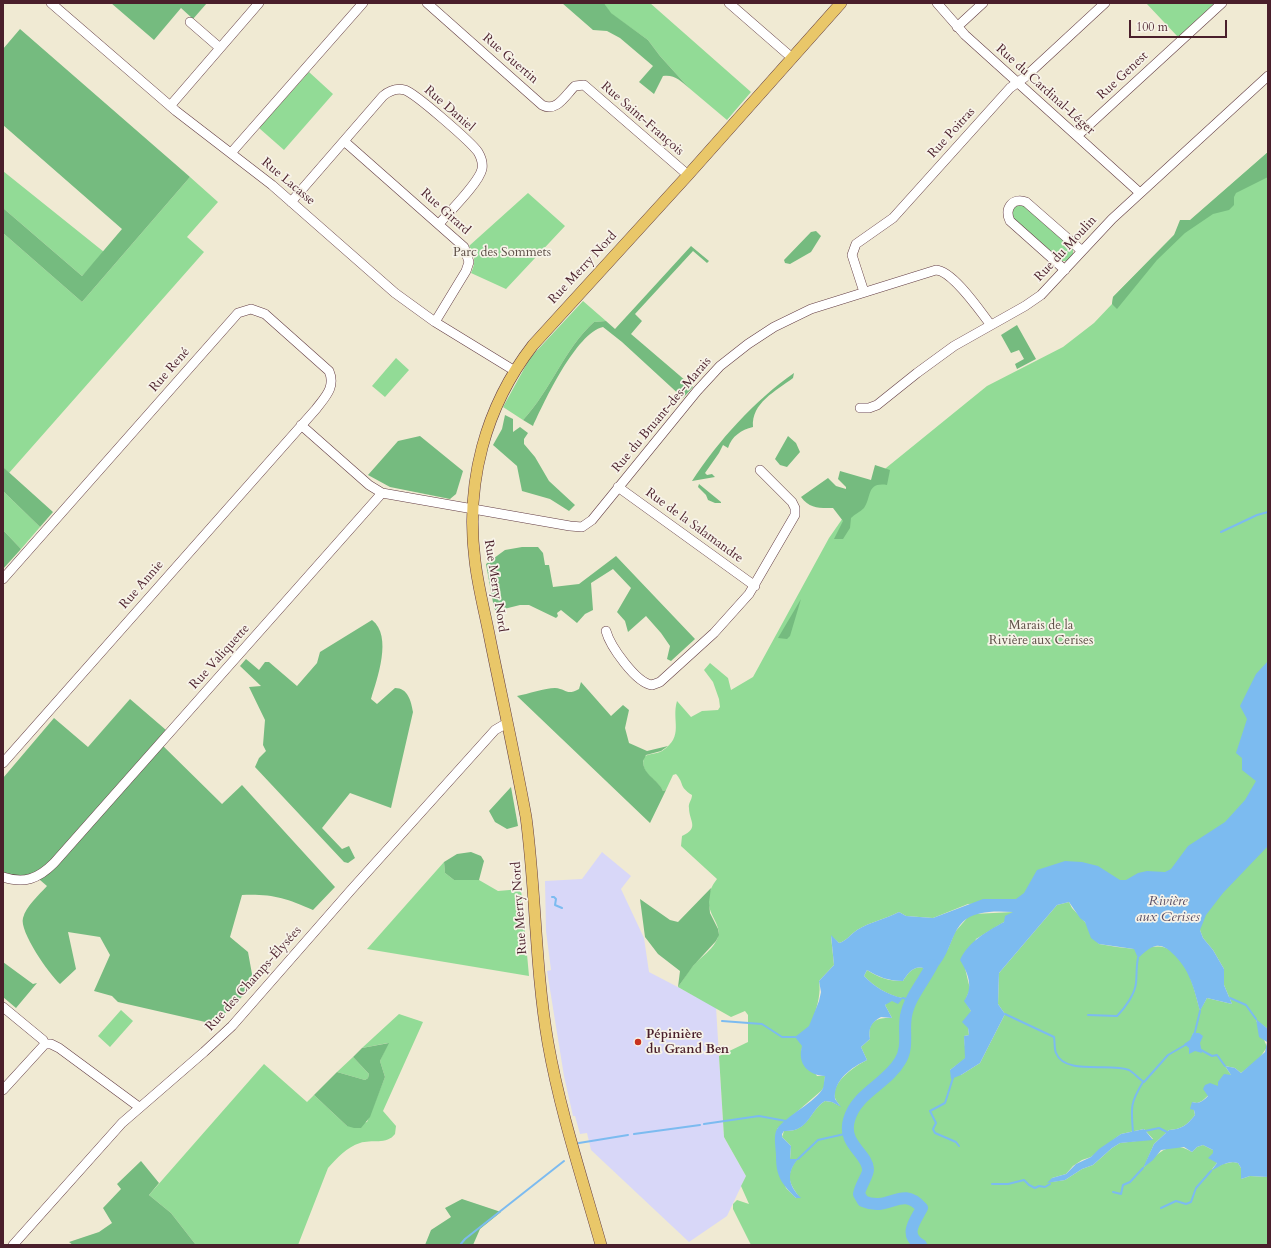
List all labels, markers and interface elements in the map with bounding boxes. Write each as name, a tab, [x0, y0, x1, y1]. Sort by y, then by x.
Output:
scale bar	[1131, 12, 1229, 38]
text: 100 m	[1136, 19, 1168, 35]
street label: Rue Guertin	[479, 31, 541, 87]
street label: Rue du Cardinal-Léger	[992, 41, 1098, 139]
street label: Rue Genest	[1094, 49, 1152, 103]
street label: Rue Saint-François	[597, 79, 687, 159]
street label: Rue Daniel	[420, 83, 478, 135]
street label: Rue Poitras	[925, 104, 979, 162]
street label: Rue Lacasse	[258, 155, 318, 209]
street label: Rue Girard	[417, 186, 473, 238]
street label: Rue du Moulin	[1032, 213, 1100, 285]
street label: Rue Merry Nord	[545, 229, 621, 307]
park label: Parc des Sommets	[453, 245, 551, 261]
street label: Rue René	[146, 345, 194, 395]
street label: Rue du Bruant-des-Marais	[609, 354, 715, 476]
street label: Rue de la Salamandre	[642, 485, 746, 567]
street label: Rue Merry Nord	[480, 539, 510, 633]
street label: Rue Annie	[117, 558, 167, 612]
park label: Marais de la Rivière aux Cerises	[989, 618, 1093, 649]
street label: Rue Valiquette	[187, 621, 253, 693]
street label: Rue Merry Nord	[509, 861, 531, 955]
water label: Rivière aux Cerises	[1136, 894, 1200, 926]
street label: Rue des Champs-Élysées	[203, 923, 305, 1035]
place label: Pépinière du Grand Ben	[646, 1027, 729, 1058]
marker: Pépinière du Grand Ben	[633, 1037, 643, 1047]

